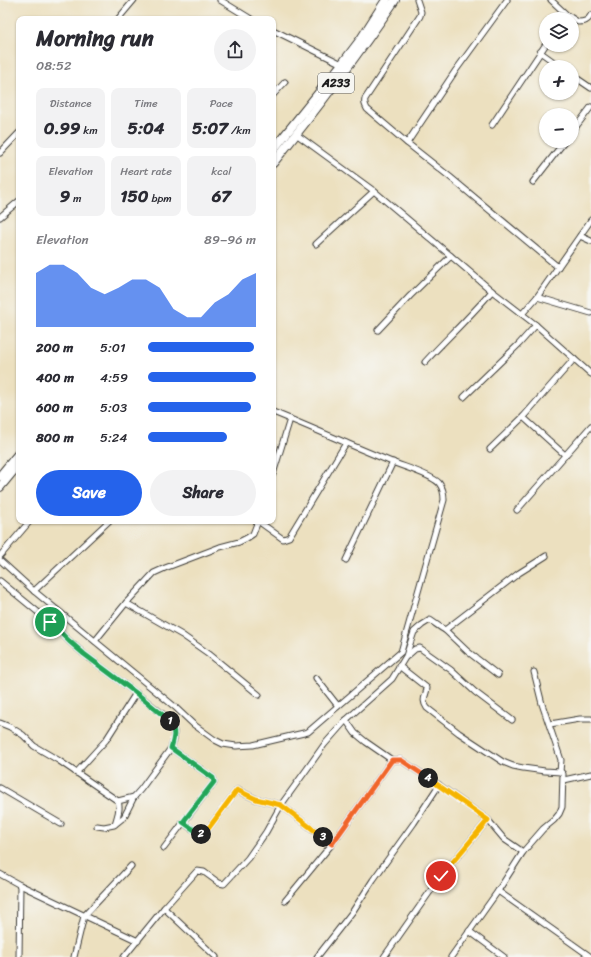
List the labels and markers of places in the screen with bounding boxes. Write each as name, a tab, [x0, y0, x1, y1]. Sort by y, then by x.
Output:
pin	[33, 605, 67, 639]
pin: 1	[160, 711, 180, 731]
pin: 4	[418, 768, 438, 788]
pin: 2	[191, 824, 211, 844]
pin: 3	[313, 827, 333, 847]
pin	[424, 859, 458, 893]

